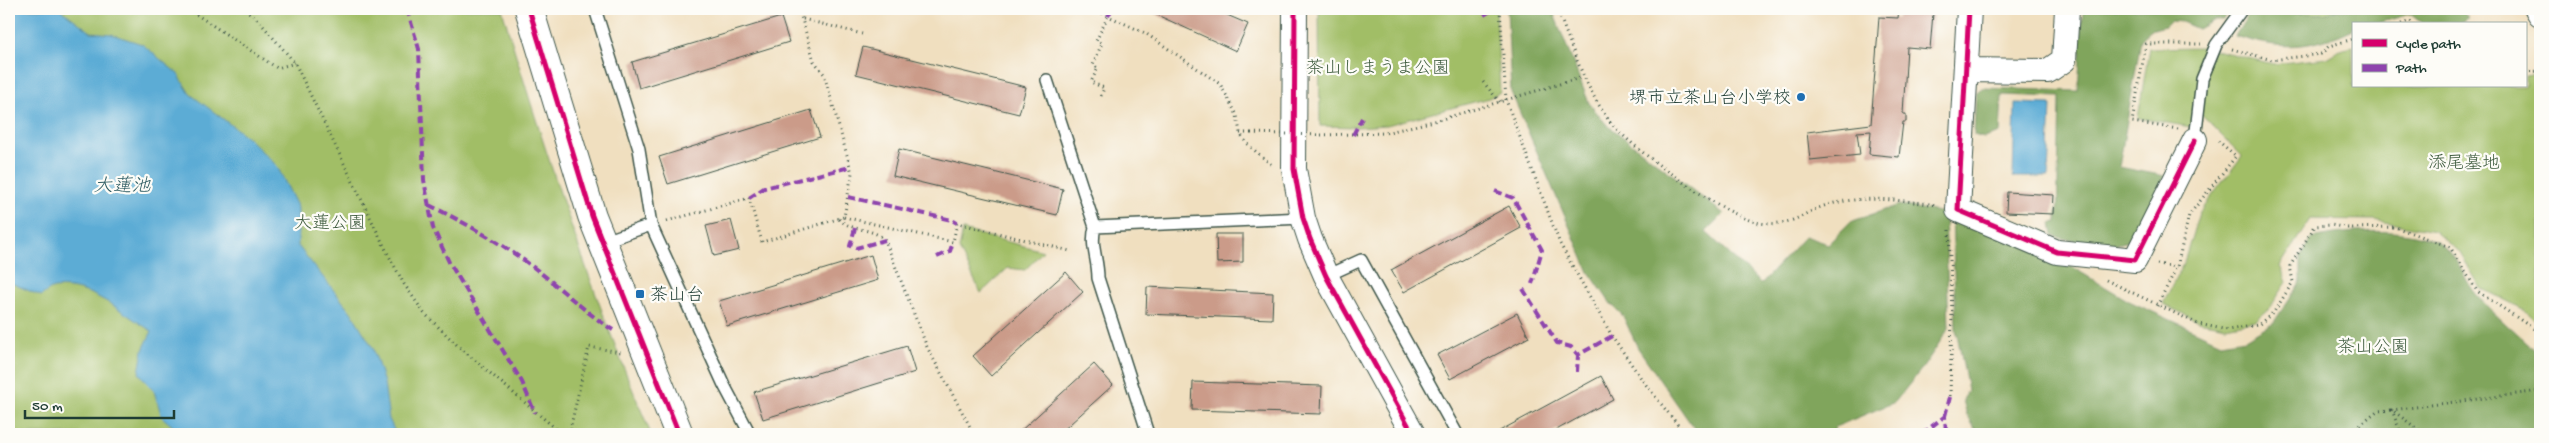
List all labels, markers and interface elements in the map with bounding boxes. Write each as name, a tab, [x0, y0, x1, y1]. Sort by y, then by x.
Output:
legend	[2352, 22, 2526, 88]
text: Cycle path	[2396, 36, 2461, 54]
park label: 茶山しまうま公園	[1306, 58, 1450, 80]
text: Path	[2395, 60, 2427, 78]
place label: 堺市立茶山台小学校	[1629, 88, 1791, 110]
marker: 堺市立茶山台小学校	[1795, 91, 1807, 103]
park label: 添尾墓地	[2428, 153, 2500, 175]
water label: 大蓮池	[93, 175, 151, 199]
park label: 大蓮公園	[294, 213, 366, 235]
place label: 茶山台	[650, 285, 704, 307]
marker: 茶山台	[634, 288, 646, 300]
park label: 茶山公園	[2337, 337, 2409, 359]
scale bar	[25, 388, 174, 420]
text: 50 m	[32, 398, 63, 416]

